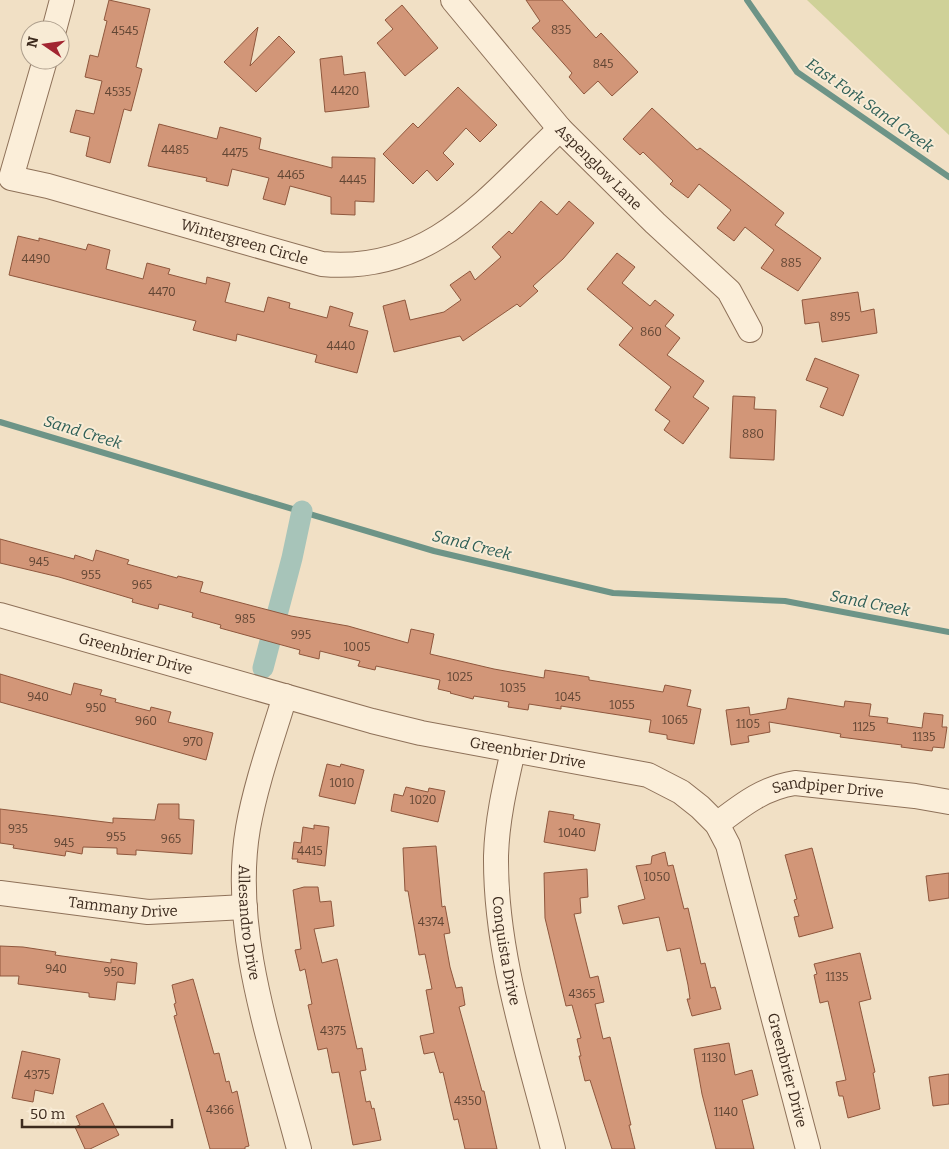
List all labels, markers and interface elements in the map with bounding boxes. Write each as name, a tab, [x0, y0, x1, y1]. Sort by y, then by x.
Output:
north arrow	[20, 20, 70, 70]
house number: 835	[551, 23, 571, 37]
house number: 4545	[112, 24, 138, 38]
text: N	[23, 35, 42, 49]
water label: East Fork Sand Creek	[803, 54, 938, 156]
house number: 845	[593, 57, 613, 71]
house number: 4420	[331, 84, 359, 98]
house number: 4535	[105, 85, 131, 99]
street label: Aspenglow Lane	[552, 121, 646, 214]
house number: 4485	[161, 143, 189, 157]
house number: 4475	[222, 146, 248, 160]
house number: 4465	[277, 168, 305, 182]
house number: 4445	[339, 173, 367, 187]
street label: Wintergreen Circle	[179, 215, 310, 269]
house number: 4490	[22, 252, 50, 266]
house number: 885	[781, 256, 801, 270]
house number: 4470	[148, 285, 176, 299]
house number: 895	[830, 310, 850, 324]
house number: 860	[640, 325, 662, 339]
house number: 4440	[327, 339, 355, 353]
water label: Sand Creek	[41, 411, 125, 453]
house number: 880	[742, 427, 764, 441]
water label: Sand Creek	[430, 526, 514, 564]
house number: 945	[29, 555, 49, 569]
house number: 955	[81, 568, 101, 582]
house number: 965	[132, 578, 152, 592]
water label: Sand Creek	[828, 586, 912, 620]
house number: 985	[235, 612, 255, 626]
house number: 995	[291, 628, 311, 642]
street label: Greenbrier Drive	[76, 629, 195, 678]
house number: 1005	[344, 640, 370, 654]
house number: 1025	[447, 670, 473, 684]
house number: 1035	[500, 681, 526, 695]
house number: 940	[27, 690, 49, 704]
house number: 1045	[555, 690, 581, 704]
house number: 1055	[609, 698, 635, 712]
house number: 950	[85, 701, 107, 715]
house number: 1065	[662, 713, 688, 727]
house number: 960	[135, 714, 157, 728]
house number: 1105	[736, 717, 760, 731]
house number: 1125	[853, 720, 875, 734]
house number: 1135	[913, 730, 936, 744]
street label: Greenbrier Drive	[468, 733, 587, 772]
house number: 970	[183, 735, 203, 749]
street label: Sandpiper Drive	[769, 774, 885, 802]
house number: 1010	[329, 776, 355, 790]
house number: 1020	[410, 793, 436, 807]
house number: 935	[8, 822, 28, 836]
house number: 1040	[558, 826, 586, 840]
house number: 955	[106, 830, 126, 844]
house number: 965	[161, 832, 181, 846]
house number: 945	[54, 836, 74, 850]
house number: 4415	[297, 844, 323, 858]
street label: Allesandro Drive	[235, 864, 264, 982]
house number: 1050	[644, 870, 670, 884]
street label: Tammany Drive	[67, 893, 178, 921]
street label: Conquista Drive	[488, 895, 524, 1007]
house number: 4374	[418, 915, 444, 929]
house number: 940	[45, 962, 67, 976]
house number: 950	[103, 965, 125, 979]
house number: 1135	[826, 970, 849, 984]
house number: 4365	[568, 987, 596, 1001]
street label: Greenbrier Drive	[764, 1011, 811, 1129]
house number: 4375	[320, 1024, 346, 1038]
house number: 1130	[702, 1051, 726, 1065]
house number: 4375	[24, 1068, 50, 1082]
house number: 4350	[454, 1094, 482, 1108]
scale bar	[22, 1096, 172, 1128]
house number: 4366	[206, 1103, 234, 1117]
text: 50 m	[30, 1105, 66, 1123]
house number: 1140	[714, 1105, 738, 1119]

